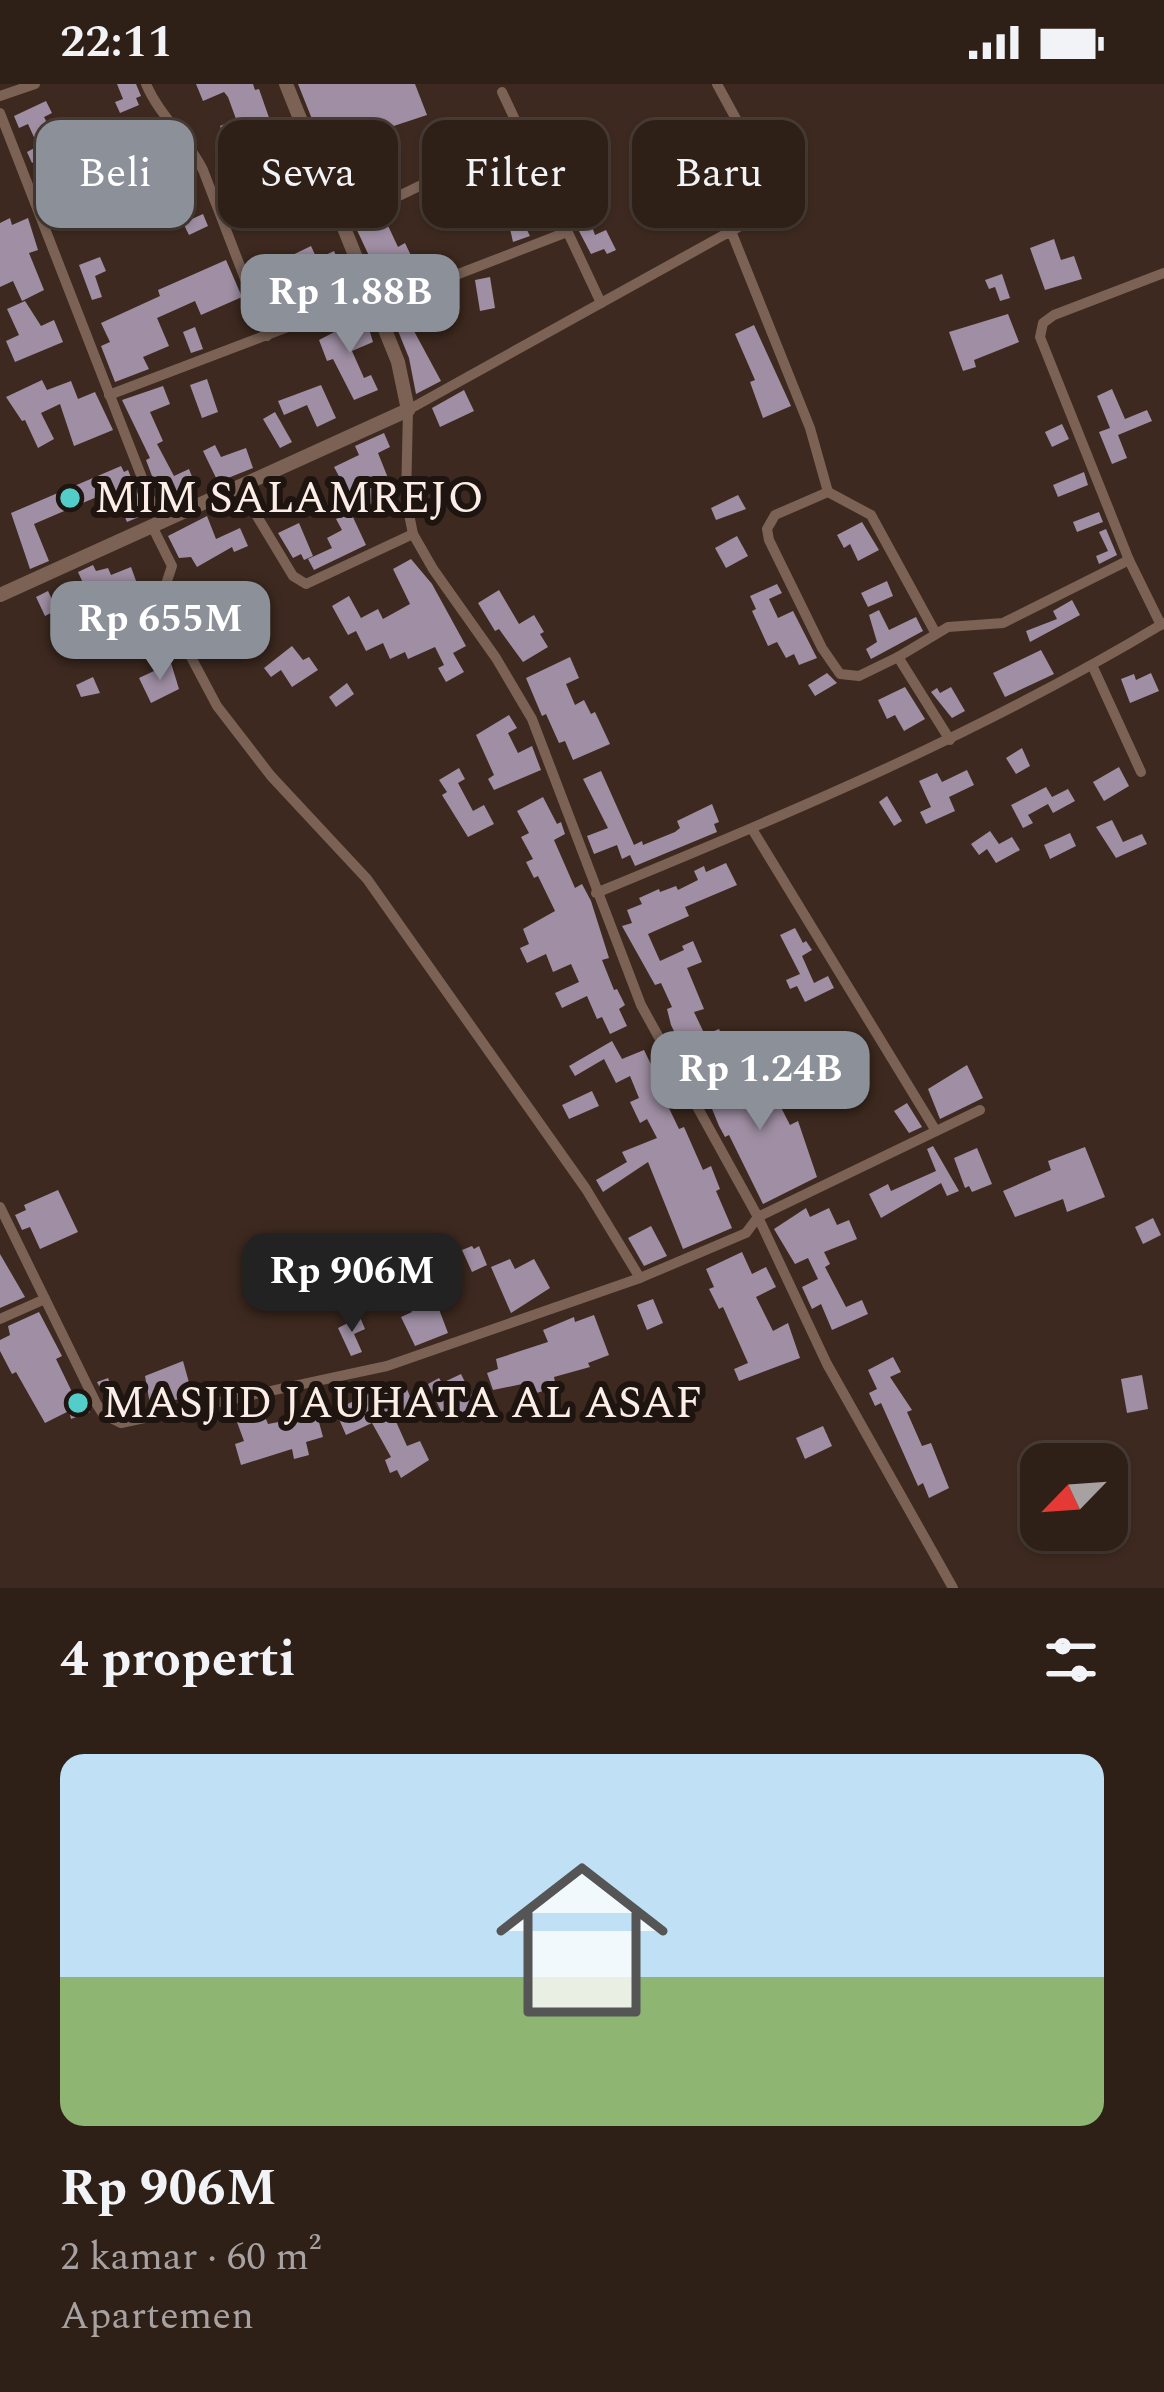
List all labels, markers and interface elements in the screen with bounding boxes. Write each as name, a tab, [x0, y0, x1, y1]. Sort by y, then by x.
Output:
text: 22:11	[60, 8, 173, 77]
chip: Beli	[36, 120, 194, 228]
chip: Sewa	[218, 120, 398, 228]
chip: Filter	[422, 120, 608, 228]
chip: Baru	[632, 120, 805, 228]
pin: Rp 1.88B	[226, 254, 474, 356]
text: Rp 1.88B	[268, 263, 432, 322]
place label: MIM SALAMREJO	[94, 464, 484, 533]
marker: MIM SALAMREJO	[57, 485, 83, 511]
pin: Rp 655M	[49, 581, 271, 683]
text: Rp 655M	[77, 590, 243, 649]
pin: Rp 1.24B	[636, 1031, 884, 1133]
text: Rp 1.24B	[678, 1040, 842, 1099]
pin: Rp 906M	[241, 1233, 463, 1335]
text: Rp 906M	[269, 1242, 435, 1301]
place label: MASJID JAUHATA AL ASAF	[102, 1369, 703, 1438]
marker: MASJID JAUHATA AL ASAF	[65, 1390, 91, 1416]
north arrow	[1020, 1443, 1128, 1551]
map controls	[1020, 1443, 1128, 1551]
text: 4 properti	[60, 1621, 295, 1699]
icon: filters	[1038, 1627, 1104, 1693]
icon: home	[474, 1832, 690, 2048]
text: Rp 906M	[60, 2150, 276, 2228]
text: 2 kamar · 60 m²	[60, 2228, 321, 2287]
text: Apartemen	[60, 2287, 254, 2346]

